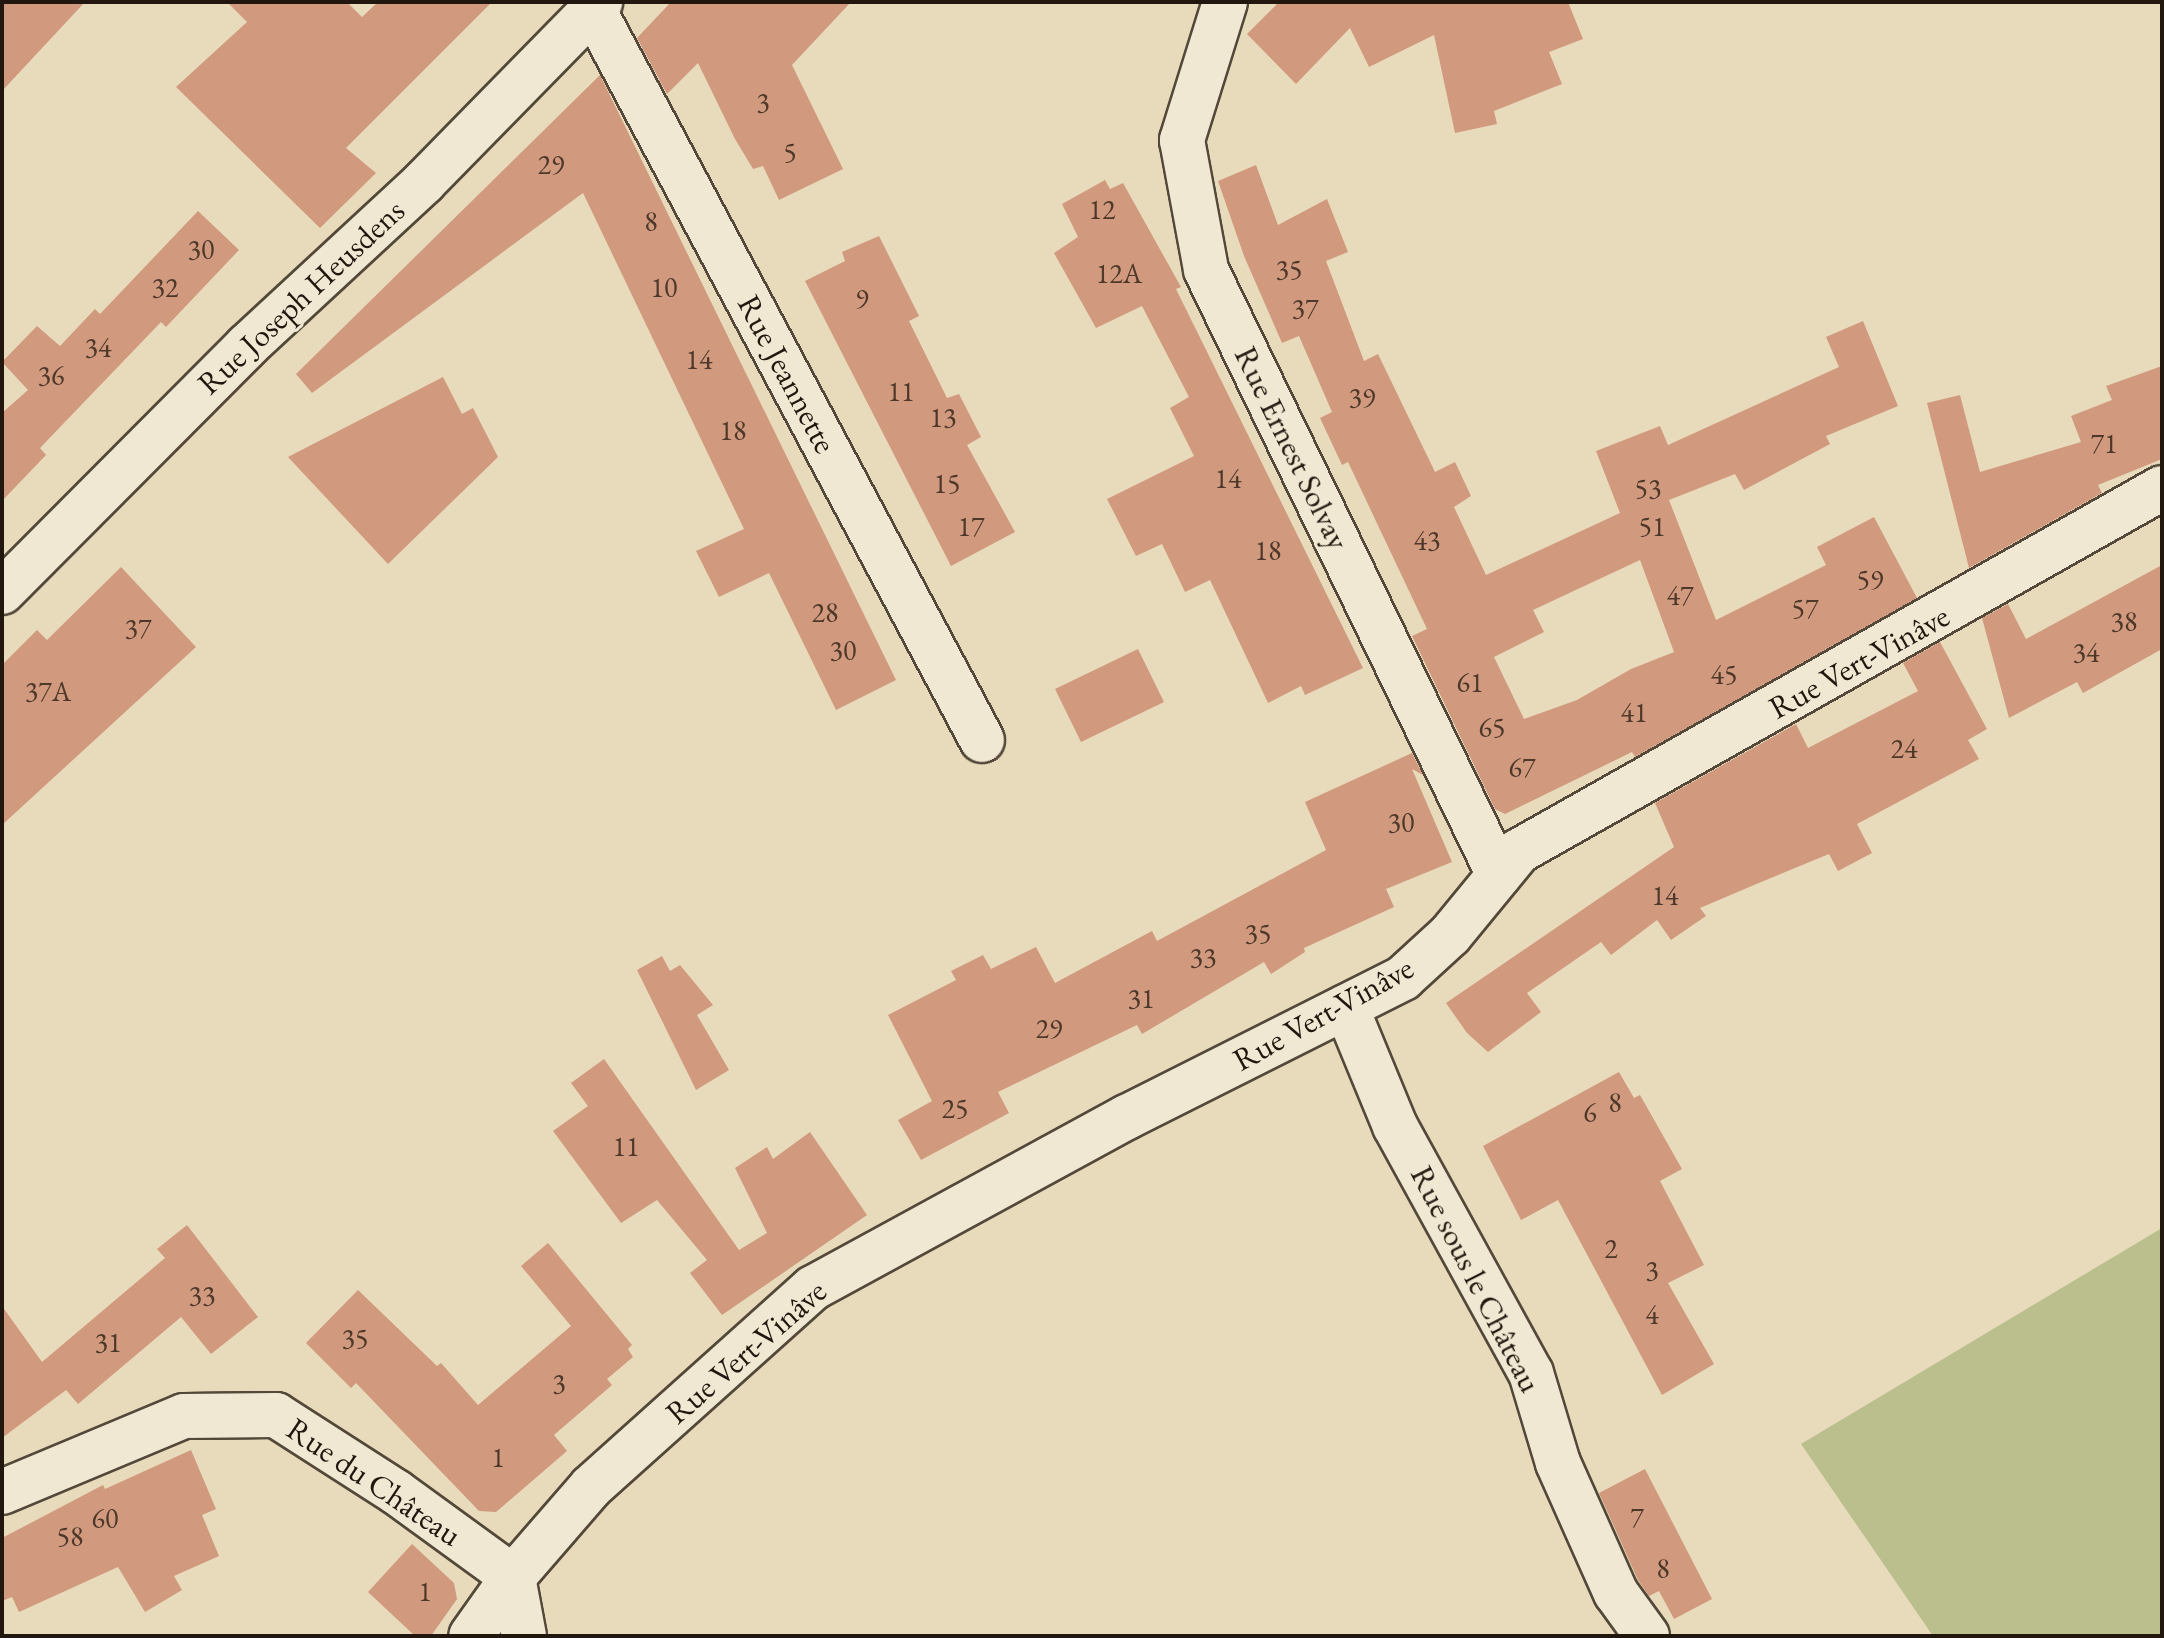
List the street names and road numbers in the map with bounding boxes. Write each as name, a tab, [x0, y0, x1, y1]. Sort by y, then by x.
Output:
street label: Rue Joseph Heusdens	[190, 191, 412, 403]
street label: Rue Jeannette	[729, 288, 845, 460]
street label: Rue Ernest Solvay	[1226, 340, 1358, 556]
street label: Rue Vert-Vinâve	[1762, 597, 1956, 727]
street label: Rue Vert-Vinâve	[1226, 949, 1420, 1079]
street label: Rue sous le Château	[1402, 1159, 1550, 1399]
street label: Rue Vert-Vinâve	[658, 1272, 834, 1432]
street label: Rue du Château	[279, 1410, 469, 1554]

